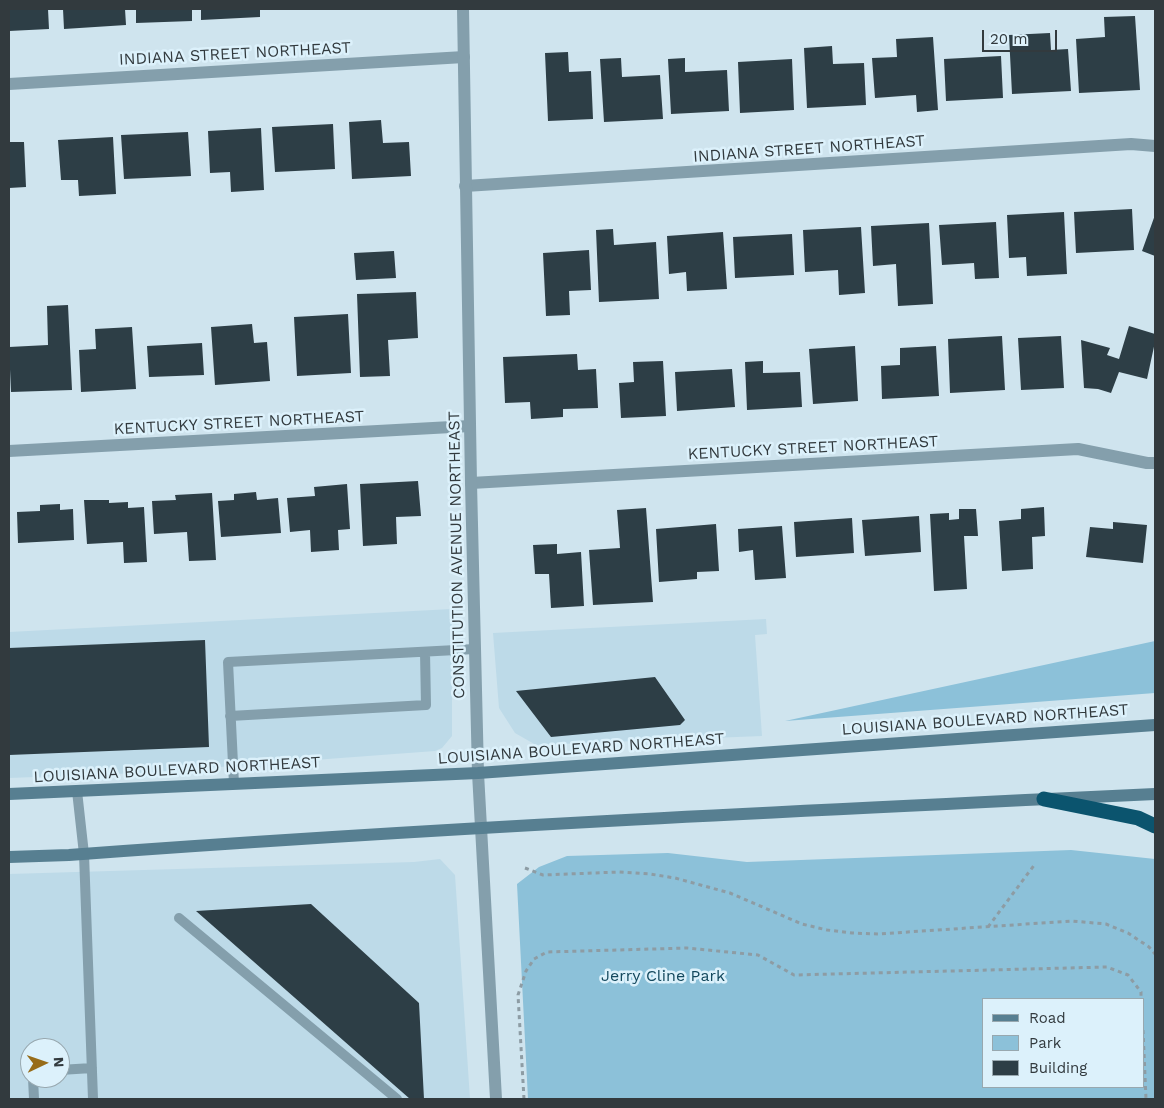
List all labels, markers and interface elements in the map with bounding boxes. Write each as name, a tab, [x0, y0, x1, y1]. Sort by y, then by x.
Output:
scale bar	[984, 20, 1059, 52]
text: 20 m	[990, 30, 1028, 48]
street label: INDIANA STREET NORTHEAST	[119, 38, 351, 70]
street label: INDIANA STREET NORTHEAST	[693, 131, 925, 167]
street label: KENTUCKY STREET NORTHEAST	[113, 407, 365, 439]
street label: CONSTITUTION AVENUE NORTHEAST	[445, 411, 469, 699]
street label: KENTUCKY STREET NORTHEAST	[687, 432, 939, 464]
street label: LOUISIANA BOULEVARD NORTHEAST	[841, 700, 1129, 740]
street label: LOUISIANA BOULEVARD NORTHEAST	[437, 729, 725, 769]
street label: LOUISIANA BOULEVARD NORTHEAST	[33, 753, 321, 787]
park label: Jerry Cline Park	[601, 966, 725, 986]
legend	[982, 998, 1144, 1088]
text: Road	[1029, 1009, 1066, 1027]
text: Park	[1029, 1034, 1061, 1052]
north arrow	[20, 1038, 70, 1088]
text: N	[51, 1057, 67, 1068]
text: Building	[1029, 1059, 1087, 1077]

